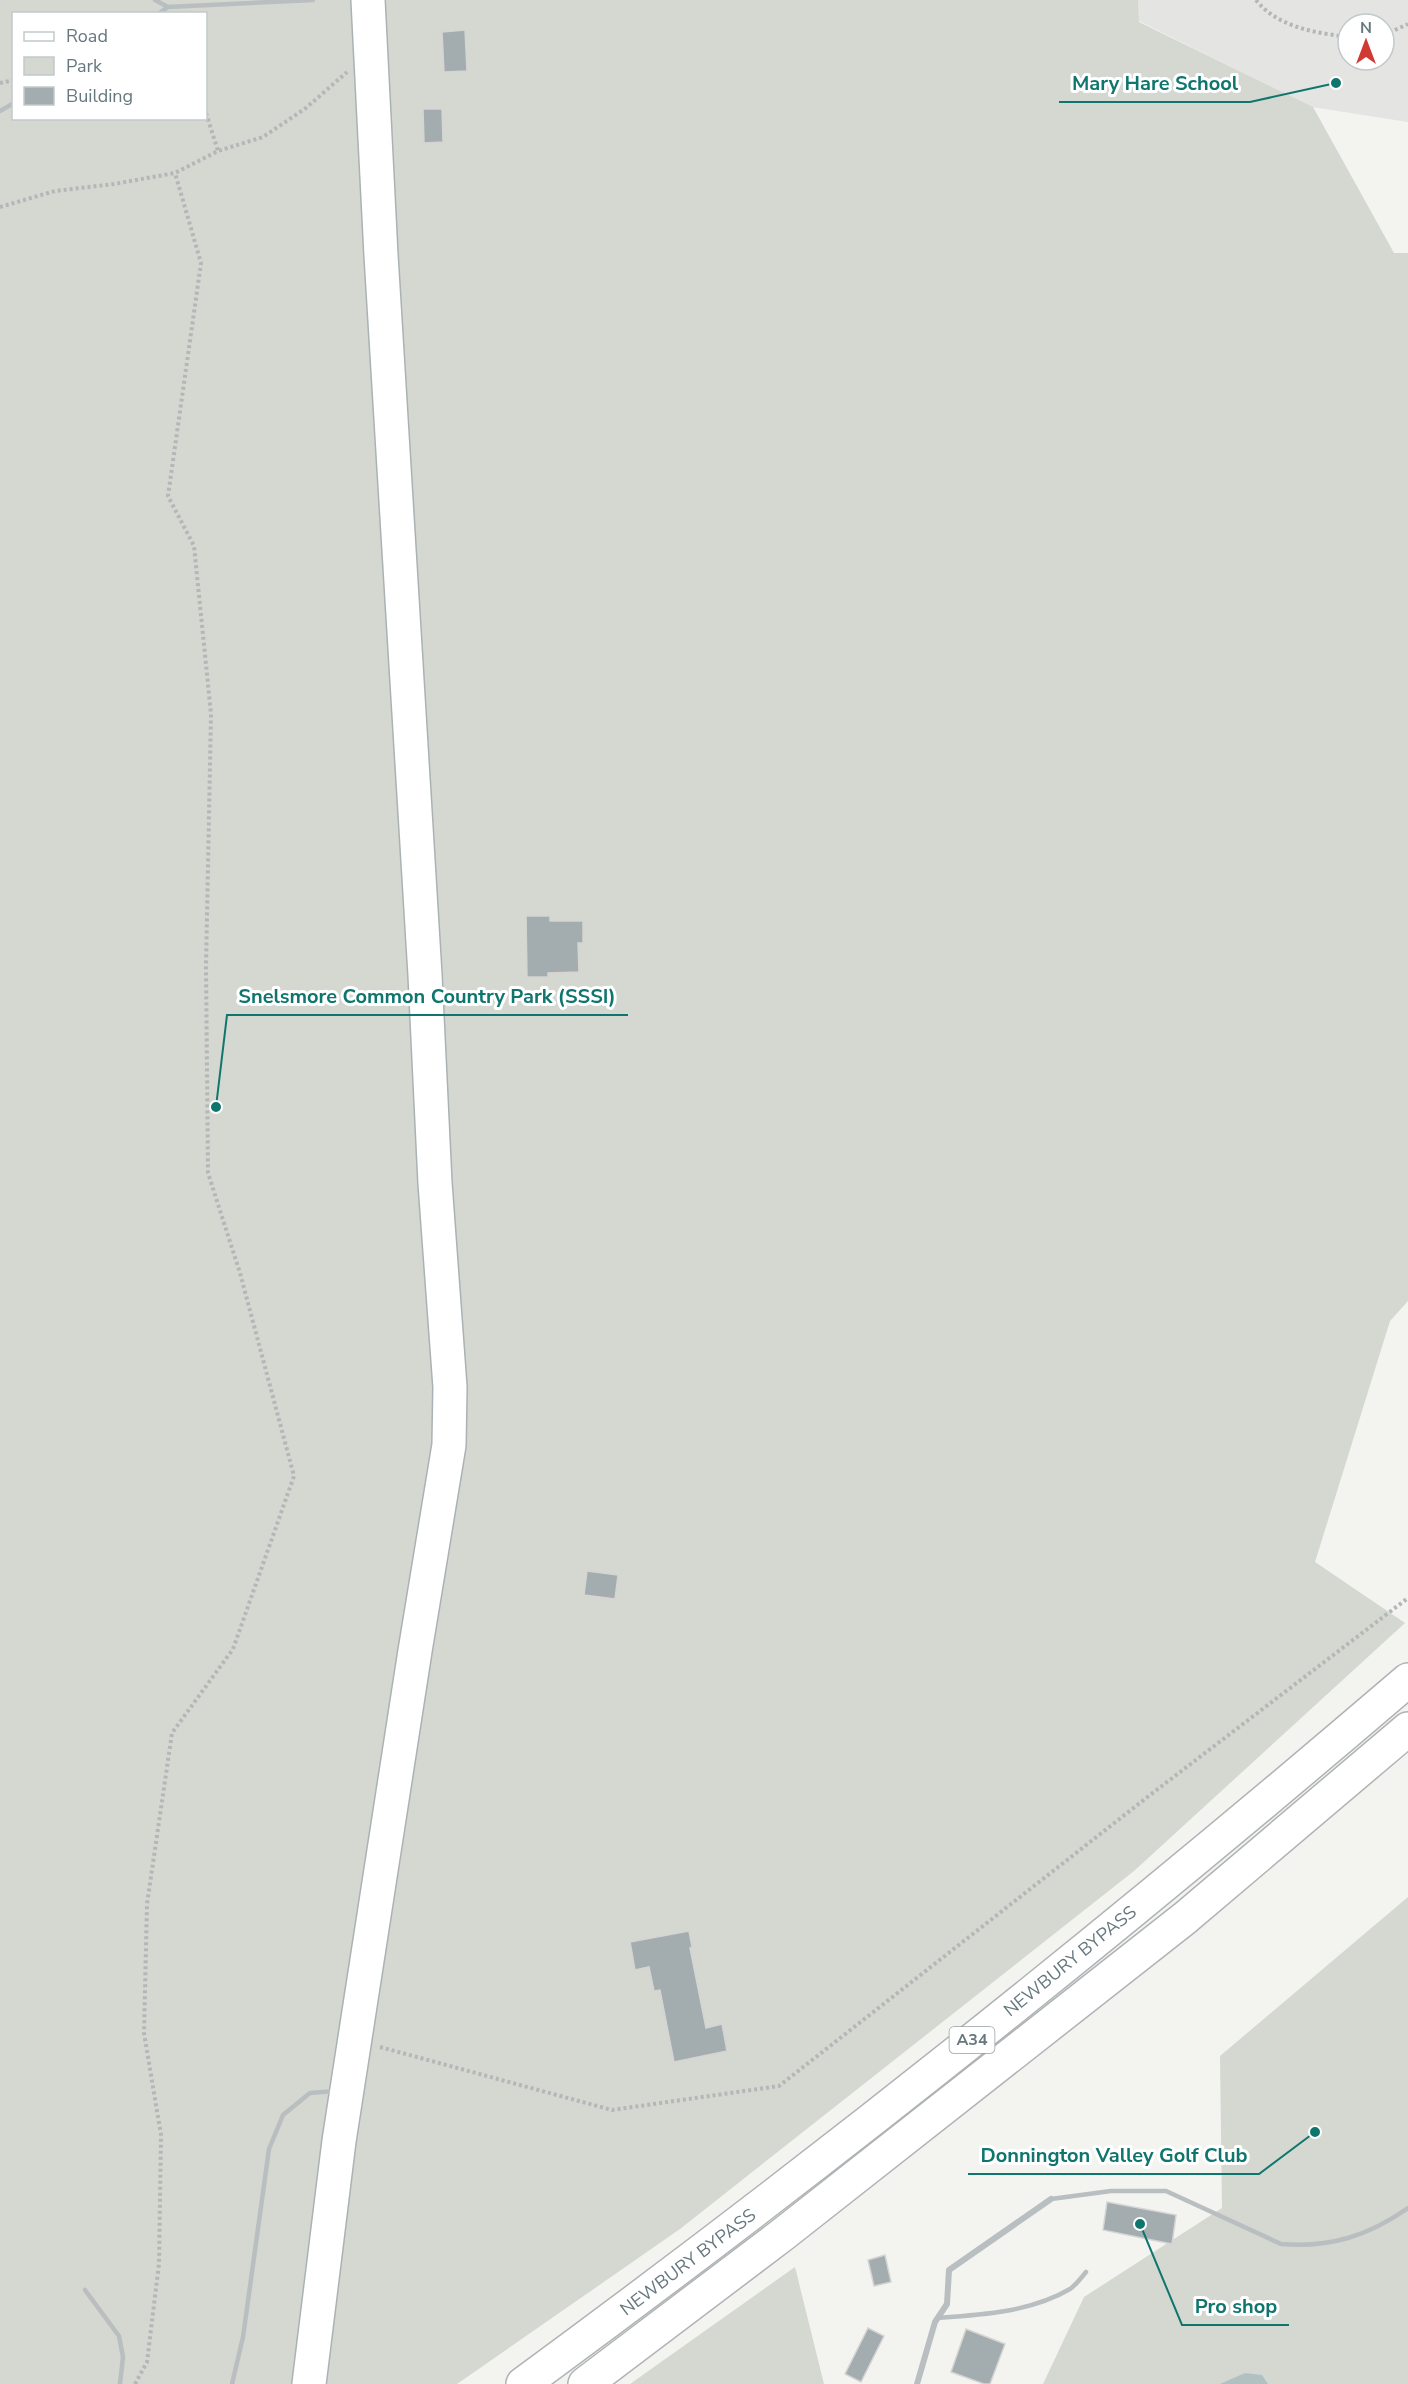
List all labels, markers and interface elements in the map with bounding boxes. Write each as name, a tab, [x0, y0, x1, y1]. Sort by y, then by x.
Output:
legend	[12, 12, 207, 120]
north arrow	[1336, 12, 1396, 72]
text: N	[1360, 17, 1372, 39]
text: Road	[66, 24, 108, 48]
text: Park	[66, 54, 103, 78]
callout: Mary Hare School	[1059, 64, 1250, 102]
text: Mary Hare School	[1072, 70, 1239, 97]
text: Building	[66, 84, 133, 108]
callout: Snelsmore Common Country Park (SSSI)	[227, 977, 628, 1015]
text: Snelsmore Common Country Park (SSSI)	[238, 983, 616, 1010]
street label: NEWBURY BYPASS	[999, 1900, 1141, 2022]
road number: A34	[950, 2027, 994, 2053]
callout: Donnington Valley Golf Club	[968, 2136, 1259, 2174]
text: Donnington Valley Golf Club	[980, 2142, 1248, 2169]
street label: NEWBURY BYPASS	[615, 2203, 761, 2321]
callout: Pro shop	[1182, 2287, 1289, 2325]
text: Pro shop	[1195, 2293, 1277, 2320]

